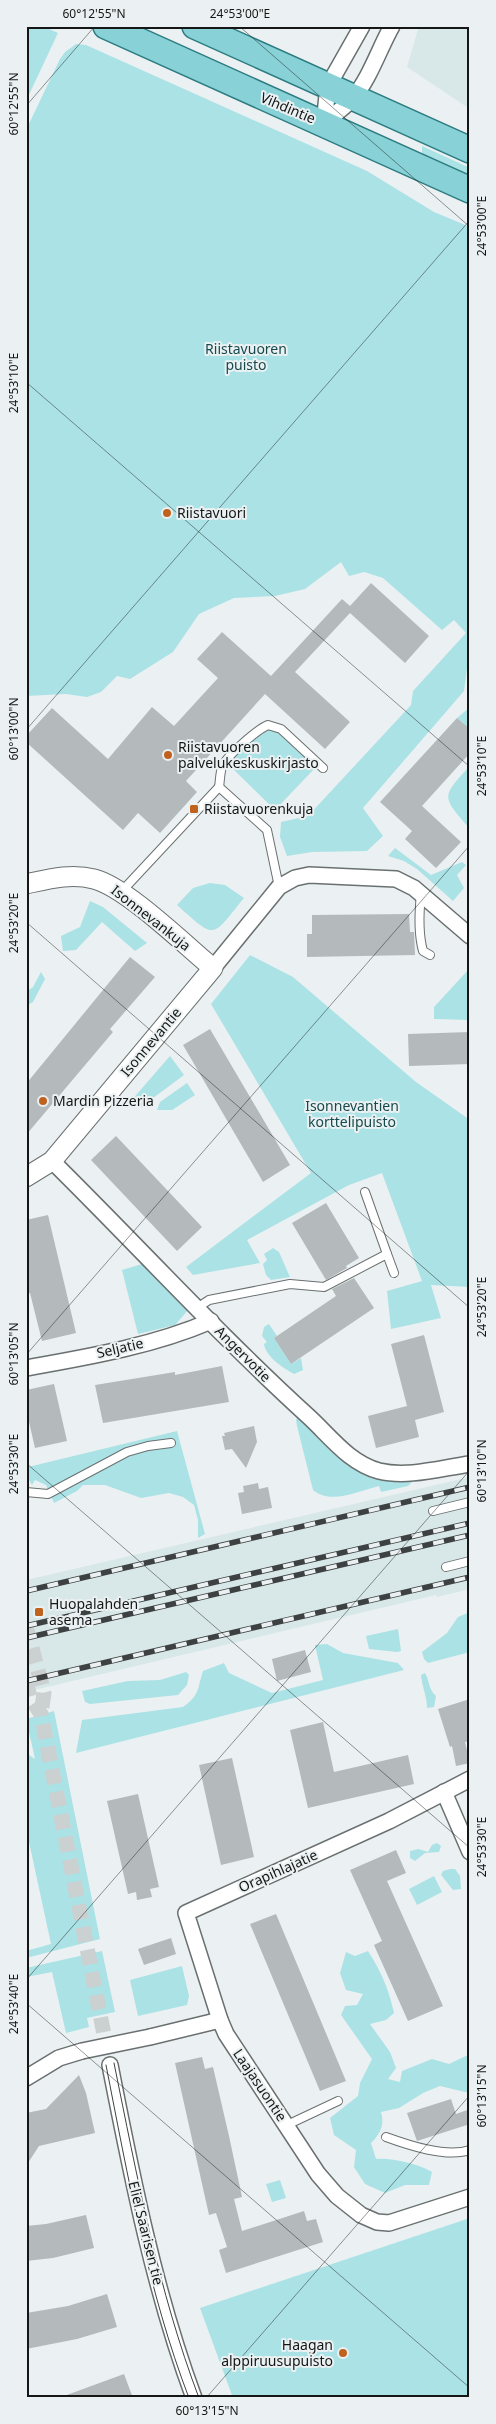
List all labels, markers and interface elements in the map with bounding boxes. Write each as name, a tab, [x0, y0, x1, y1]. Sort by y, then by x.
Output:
text: 60°12'55"N	[62, 5, 126, 22]
text: 24°53'00"E	[210, 5, 270, 22]
text: 60°12'55"N	[5, 72, 22, 136]
street label: Vihdintie	[258, 87, 319, 128]
text: 24°53'00"E	[473, 196, 490, 256]
park label: Riistavuoren puisto	[205, 339, 287, 374]
text: 24°53'10"E	[5, 353, 22, 413]
place label: Riistavuori	[177, 503, 246, 522]
marker: Riistavuori	[161, 507, 173, 519]
text: 60°13'00"N	[5, 697, 22, 761]
text: 24°53'10"E	[473, 736, 490, 796]
place label: Riistavuoren palvelukeskuskirjasto	[178, 737, 319, 772]
marker: Riistavuoren palvelukeskuskirjasto	[162, 749, 174, 761]
place label: Riistavuorenkuja	[204, 799, 313, 818]
marker: Riistavuorenkuja	[188, 803, 200, 815]
street label: Isonnevankuja	[108, 881, 195, 955]
text: 24°53'20"E	[5, 893, 22, 953]
street label: Isonnevantie	[116, 1003, 185, 1080]
place label: Mardin Pizzeria	[53, 1091, 154, 1110]
marker: Mardin Pizzeria	[37, 1095, 49, 1107]
park label: Isonnevantien korttelipuisto	[305, 1096, 399, 1131]
text: 24°53'20"E	[473, 1277, 490, 1337]
street label: Angervotie	[211, 1321, 276, 1386]
text: 60°13'05"N	[5, 1322, 22, 1386]
street label: Seljatie	[95, 1333, 145, 1362]
text: 24°53'30"E	[5, 1434, 22, 1494]
text: 60°13'10"N	[473, 1439, 490, 1503]
place label: Huopalahden asema	[49, 1594, 138, 1629]
marker: Huopalahden asema	[33, 1606, 45, 1618]
text: 24°53'30"E	[473, 1817, 490, 1877]
street label: Orapihlajatie	[235, 1845, 320, 1896]
text: 24°53'40"E	[5, 1974, 22, 2034]
street label: Laajasuontie	[229, 2045, 292, 2125]
text: 60°13'15"N	[473, 2064, 490, 2128]
street label: Eliel Saarisen tie	[124, 2179, 169, 2287]
place label: Haagan alppiruusupuisto	[221, 2335, 333, 2370]
marker: Haagan alppiruusupuisto	[337, 2347, 349, 2359]
text: 60°13'15"N	[175, 2402, 239, 2419]

